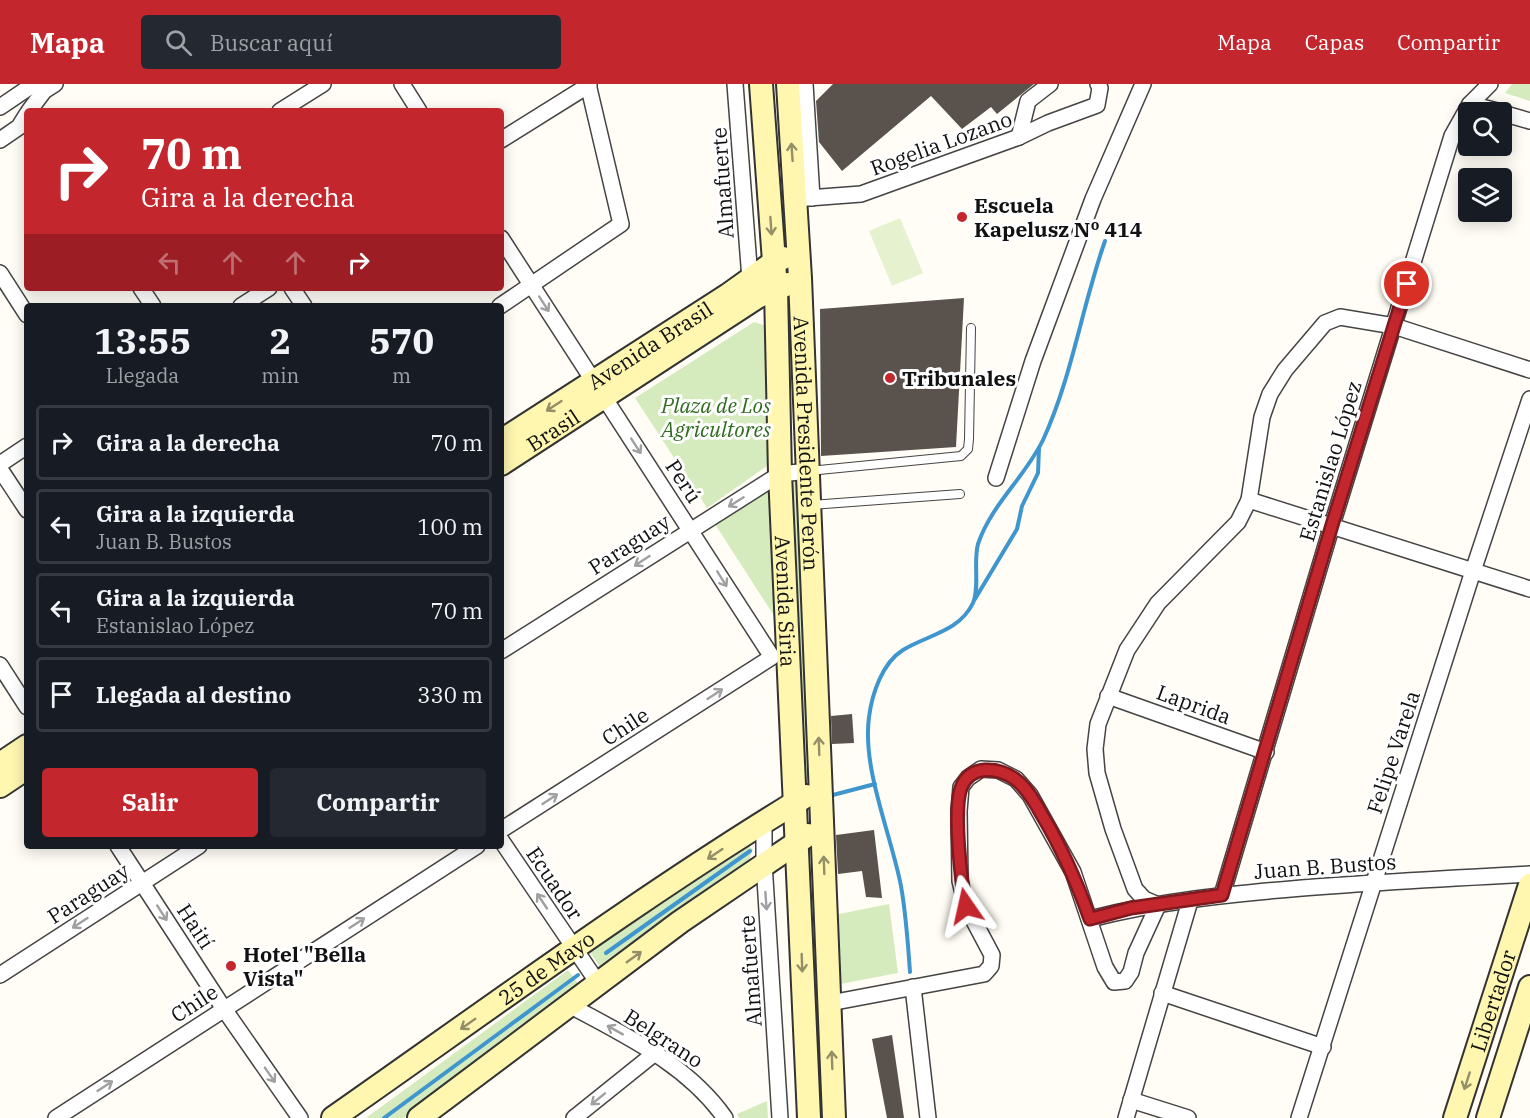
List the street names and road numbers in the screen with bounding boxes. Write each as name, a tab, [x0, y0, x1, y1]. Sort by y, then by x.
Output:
street label: Rogelia Lozano	[866, 104, 1016, 182]
street label: Almafuerte	[704, 126, 740, 240]
street label: Avenida Brasil	[582, 295, 718, 396]
street label: Avenida Presidente Perón	[788, 315, 826, 572]
street label: Estanislao López	[1292, 377, 1368, 545]
street label: Brasil	[521, 403, 585, 458]
street label: Perú	[660, 454, 708, 508]
street label: Paraguay	[583, 507, 676, 581]
street label: Avenida Siria	[769, 535, 803, 668]
street label: Laprida	[1153, 678, 1235, 730]
street label: Felipe Varela	[1360, 687, 1426, 817]
street label: Chile	[596, 700, 654, 752]
street label: Ecuador	[520, 841, 590, 926]
street label: Juan B. Bustos	[1253, 847, 1397, 885]
street label: Paraguay	[42, 856, 135, 930]
street label: Haití	[171, 898, 221, 954]
street label: Almafuerte	[732, 914, 768, 1028]
street label: 25 de Mayo	[493, 924, 600, 1011]
street label: Libertador	[1463, 946, 1522, 1055]
street label: Chile	[165, 977, 223, 1029]
street label: Belgrano	[619, 1002, 709, 1074]

